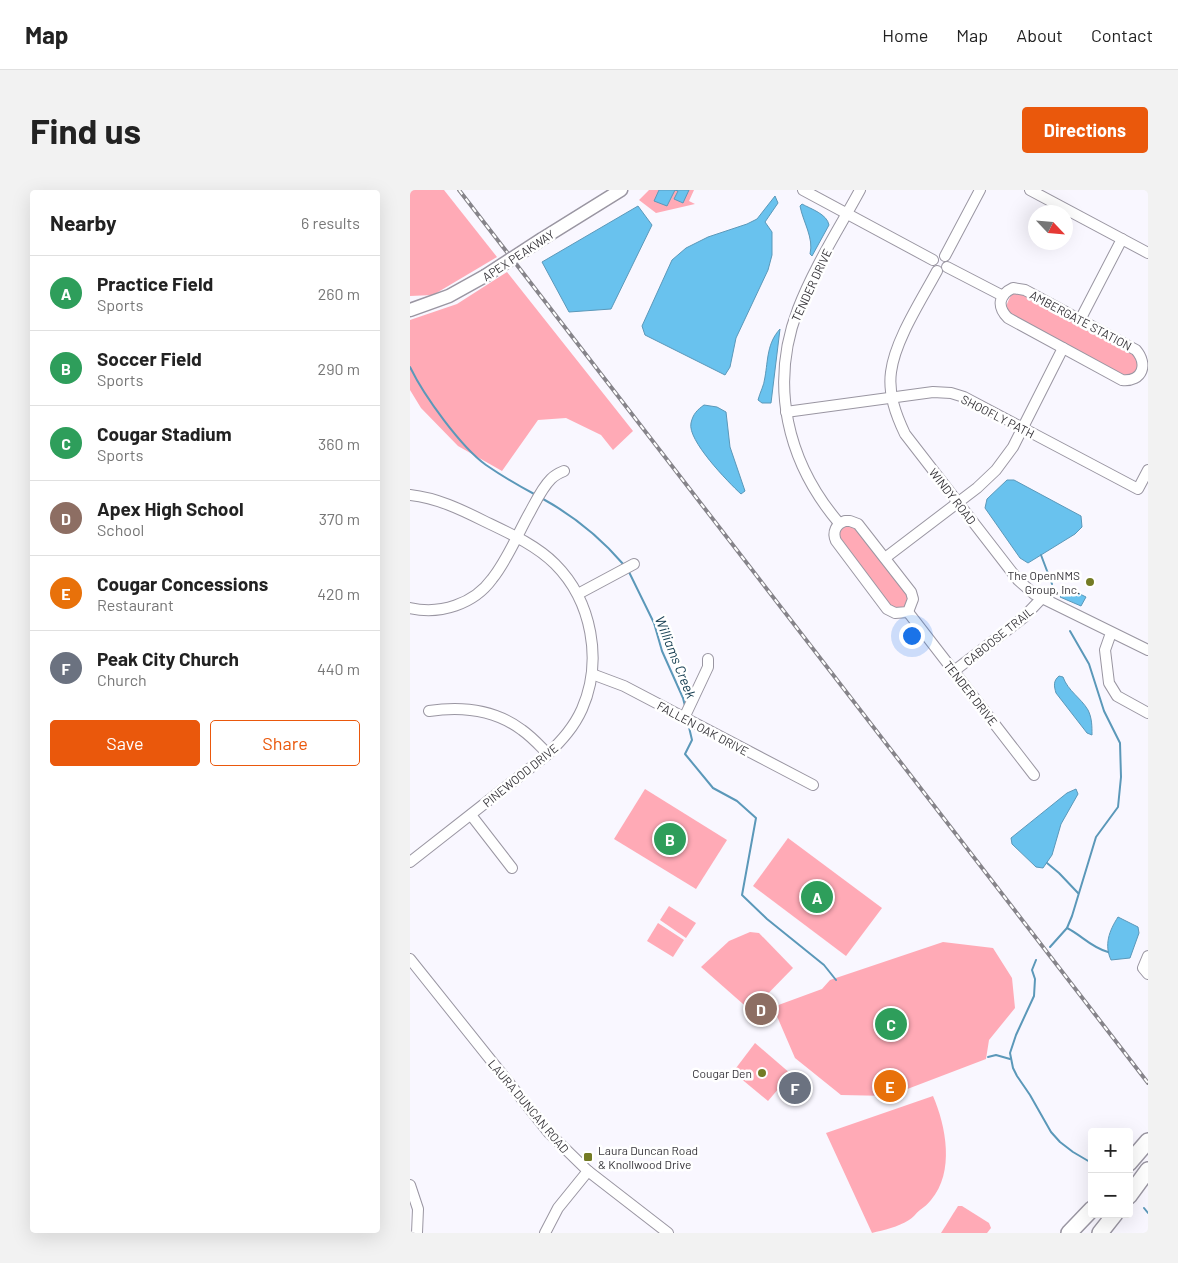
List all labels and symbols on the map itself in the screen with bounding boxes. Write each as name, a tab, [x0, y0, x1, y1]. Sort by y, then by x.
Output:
north arrow	[1028, 205, 1073, 250]
street label: APEX PEAKWAY	[479, 226, 557, 283]
street label: TENDER DRIVE	[788, 246, 834, 324]
street label: AMBERGATE STATION	[1028, 287, 1134, 353]
street label: SHOOFLY PATH	[959, 392, 1037, 440]
street label: WINDY ROAD	[927, 465, 979, 527]
place label: The OpenNMS Group, Inc.	[1007, 568, 1080, 596]
marker: The OpenNMS Group, Inc.	[1084, 576, 1096, 588]
street label: CABOOSE TRAIL	[960, 604, 1036, 668]
water label: Williams Creek	[652, 613, 700, 701]
your location	[899, 623, 925, 649]
street label: TENDER DRIVE	[941, 658, 1001, 728]
street label: FALLEN OAK DRIVE	[655, 698, 751, 758]
street label: PINEWOOD DRIVE	[480, 740, 560, 810]
pin: B	[654, 820, 686, 858]
pin: A	[801, 878, 833, 916]
pin: D	[745, 990, 777, 1028]
pin: C	[875, 1005, 907, 1043]
street label: LAURA DUNCAN ROAD	[486, 1056, 572, 1156]
place label: Cougar Den	[692, 1066, 752, 1080]
marker: Cougar Den	[756, 1067, 768, 1079]
pin: E	[874, 1067, 906, 1105]
pin: F	[779, 1069, 811, 1107]
place label: Laura Duncan Road & Knollwood Drive	[598, 1143, 698, 1171]
marker: Laura Duncan Road & Knollwood Drive	[582, 1151, 594, 1163]

